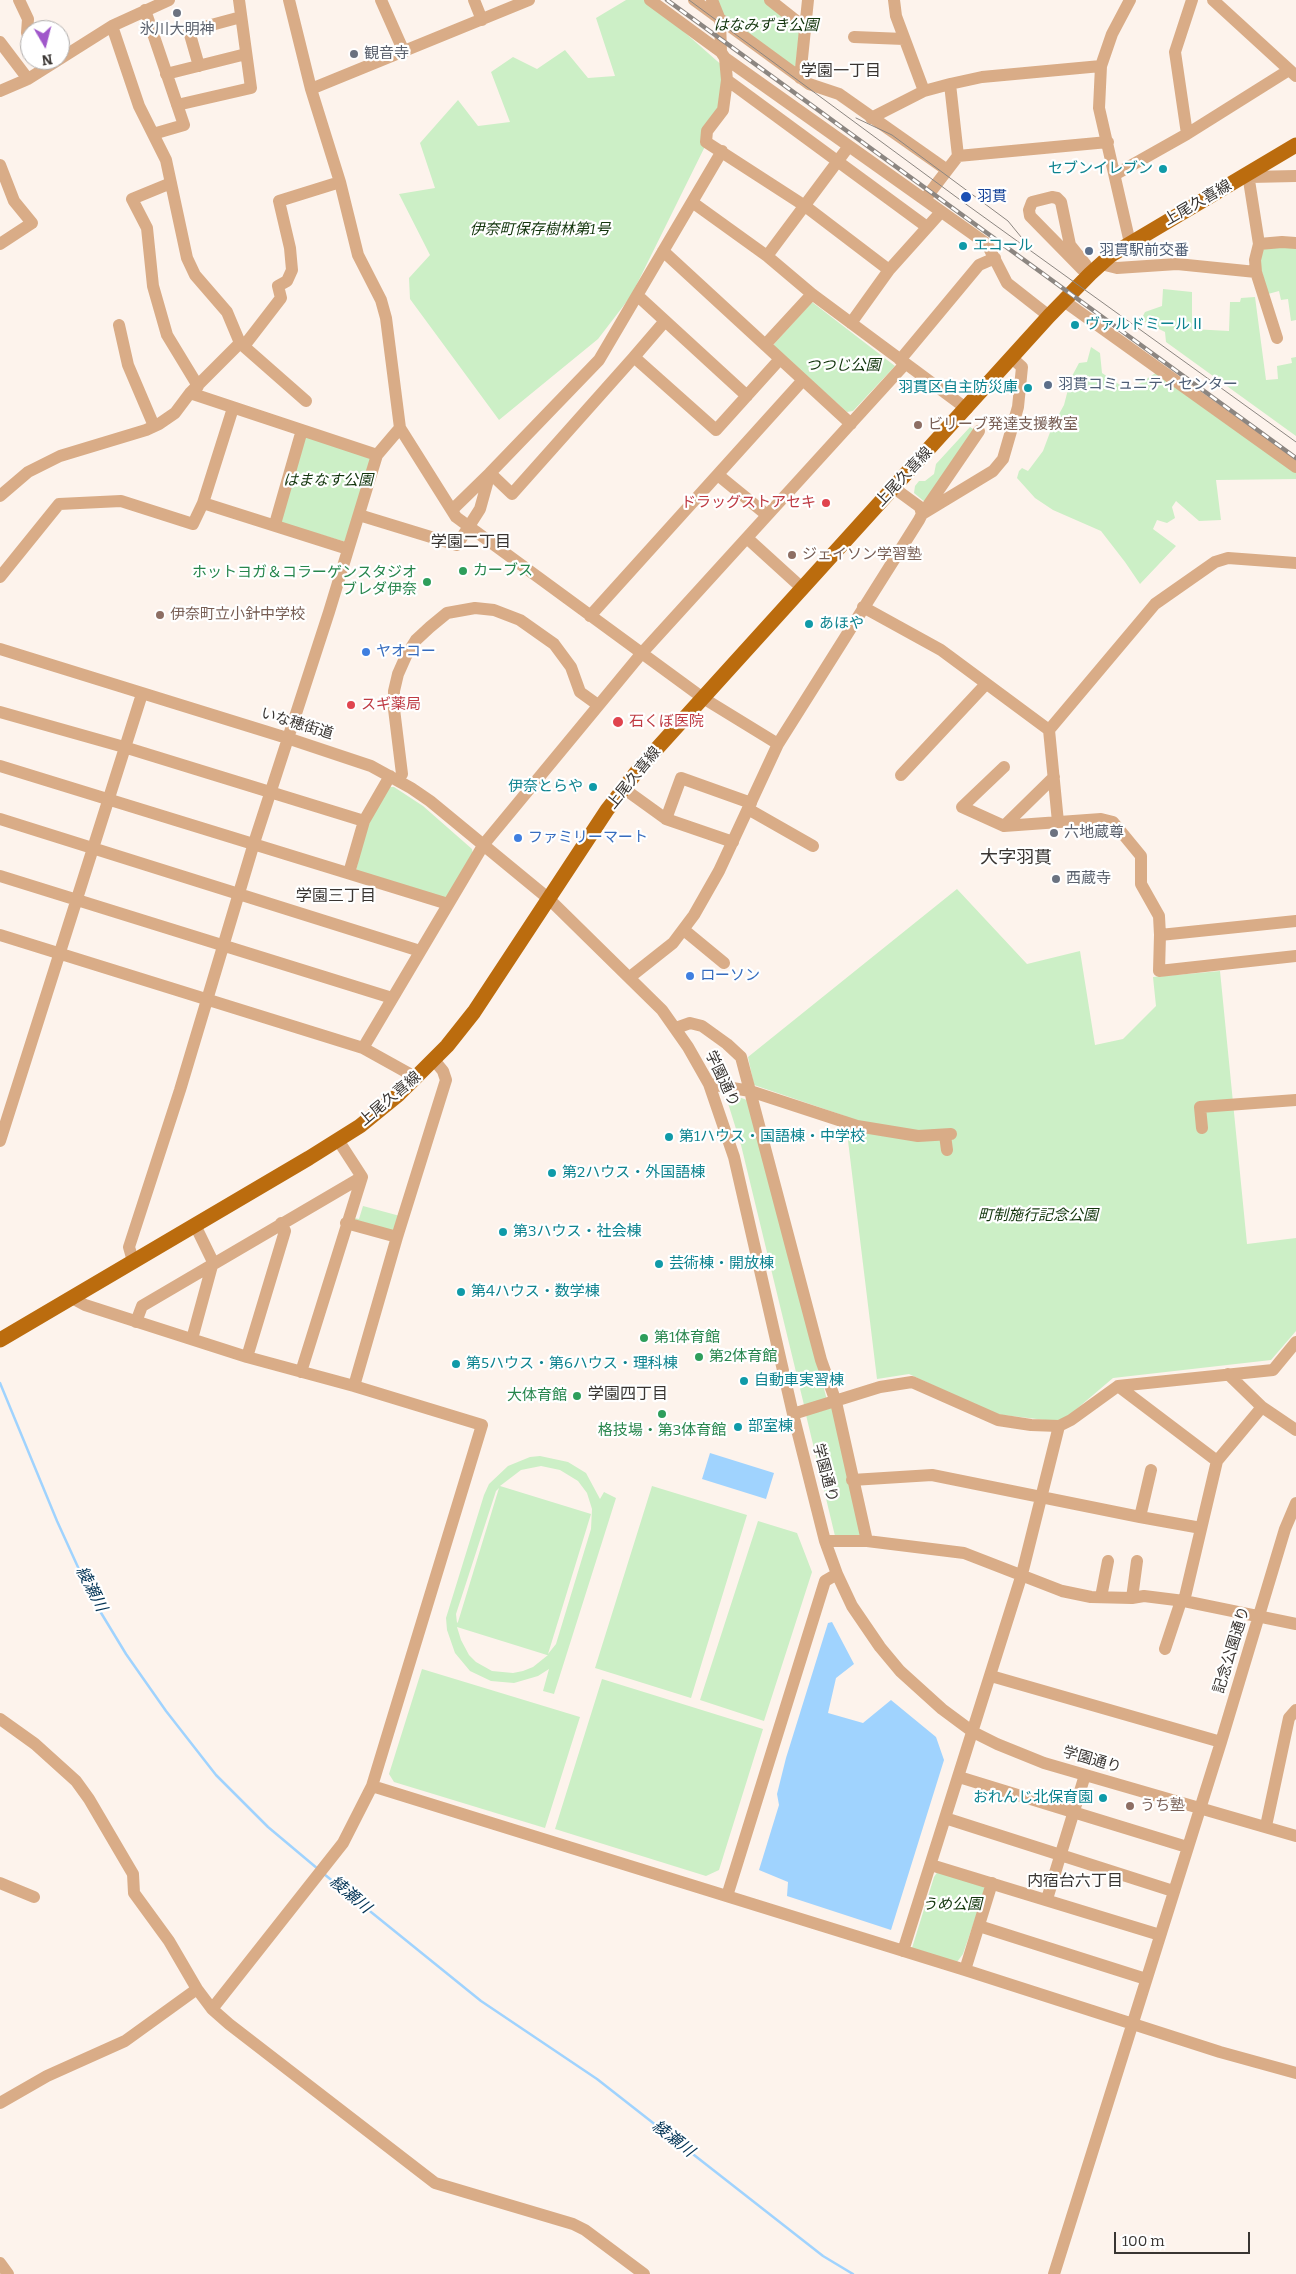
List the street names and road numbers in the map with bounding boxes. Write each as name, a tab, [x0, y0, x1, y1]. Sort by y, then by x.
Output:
street label: 上尾久喜線	[1161, 176, 1235, 230]
street label: 上尾久喜線	[872, 443, 936, 511]
street label: いな穂街道	[259, 704, 335, 744]
street label: 上尾久喜線	[603, 743, 665, 813]
street label: 学園通り	[701, 1048, 743, 1110]
street label: 上尾久喜線	[355, 1068, 425, 1130]
street label: 学園通り	[809, 1442, 841, 1504]
street label: 記念公園通り	[1210, 1604, 1254, 1696]
street label: 学園通り	[1061, 1743, 1123, 1777]

